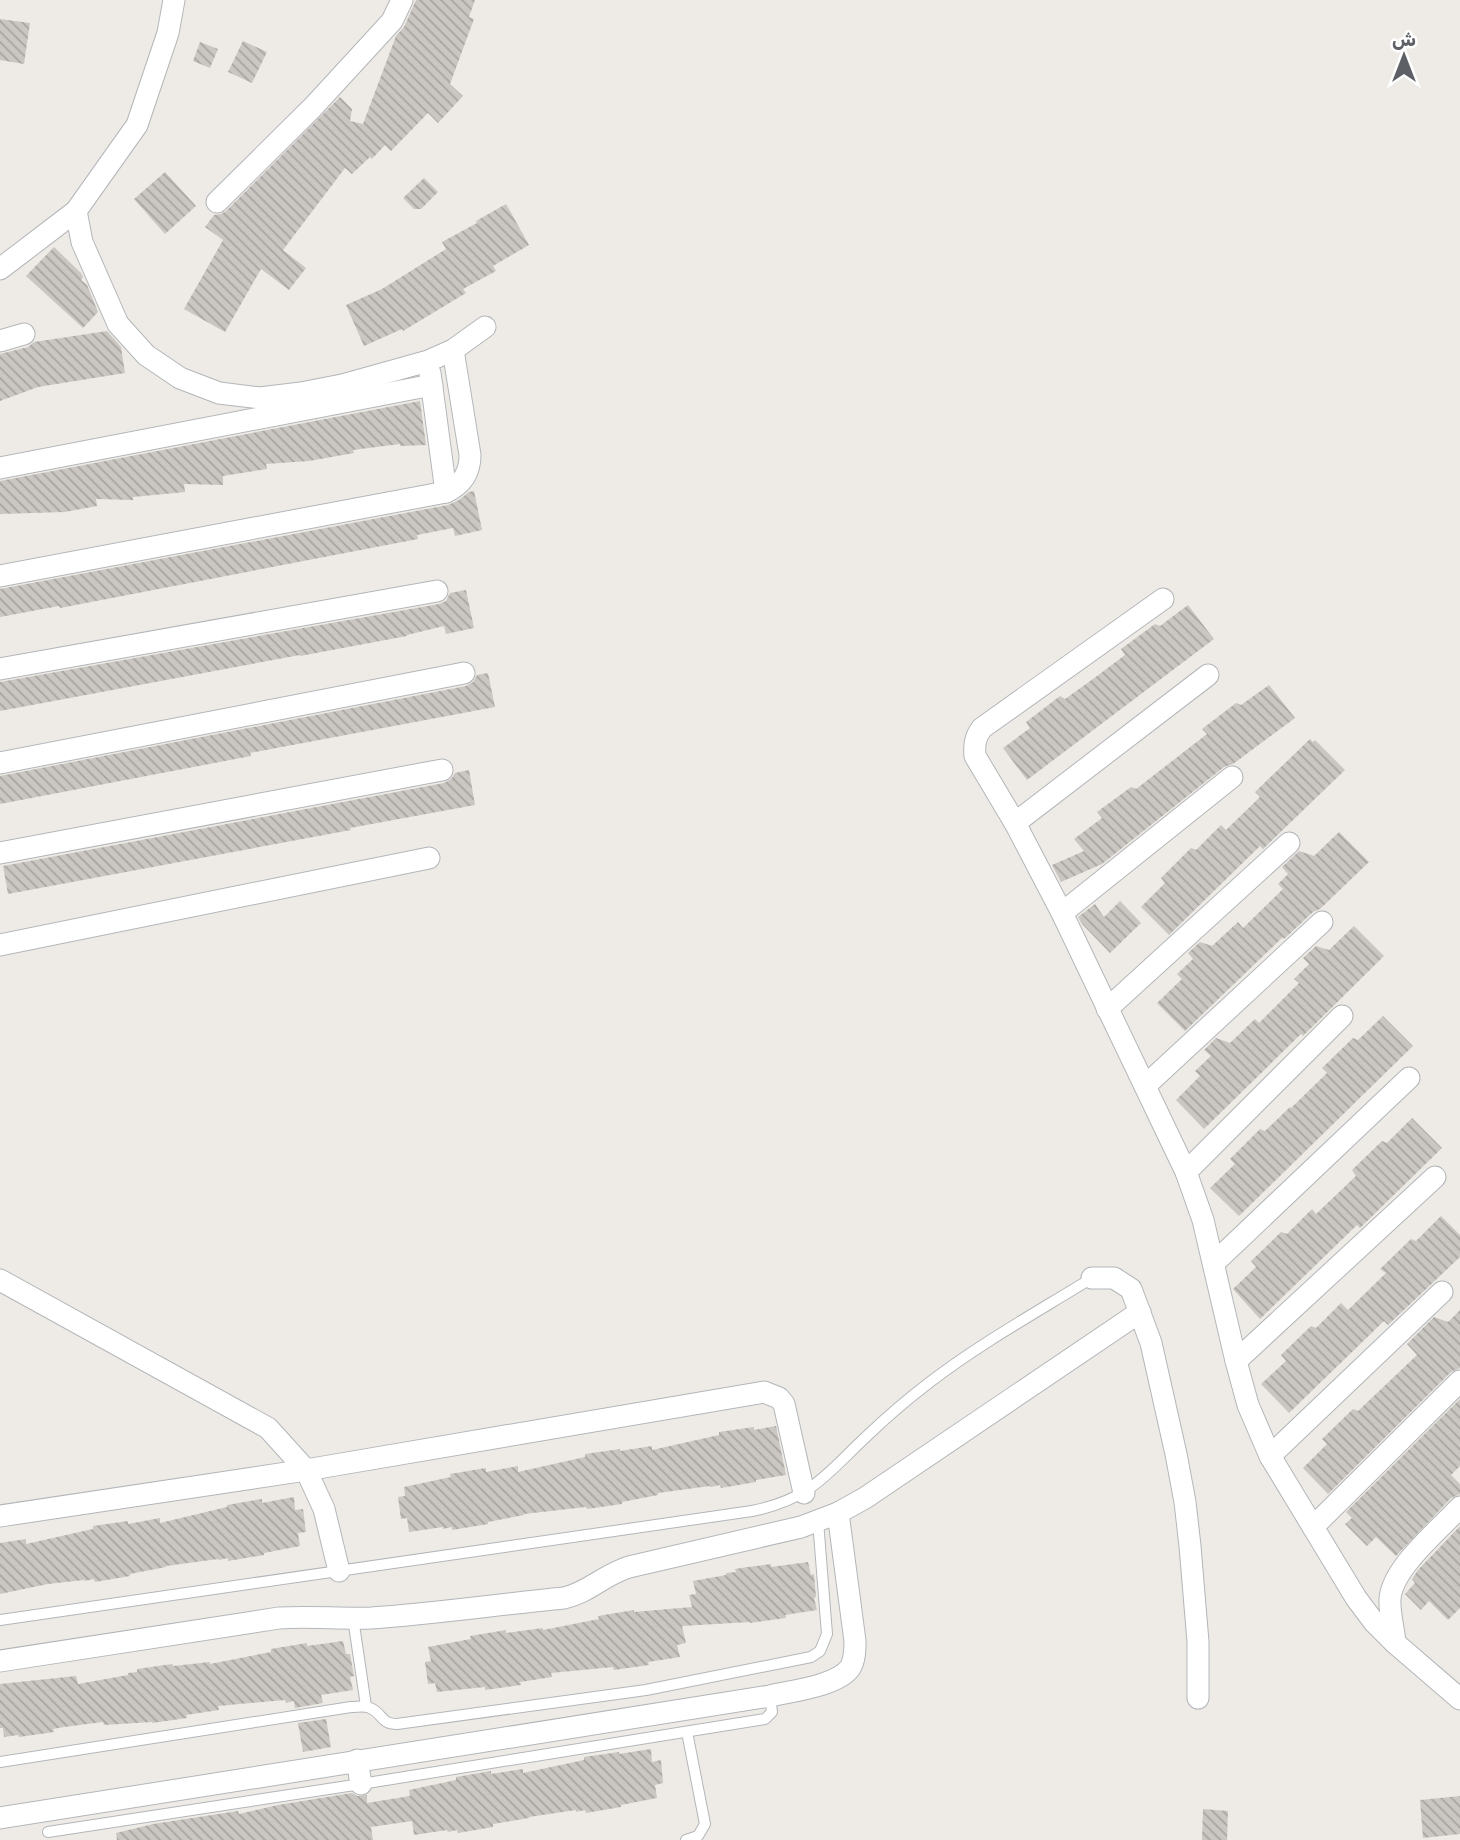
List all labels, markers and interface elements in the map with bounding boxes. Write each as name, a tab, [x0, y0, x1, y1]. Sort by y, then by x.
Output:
north arrow	[1369, 21, 1439, 91]
text: ش	[1392, 28, 1416, 51]

